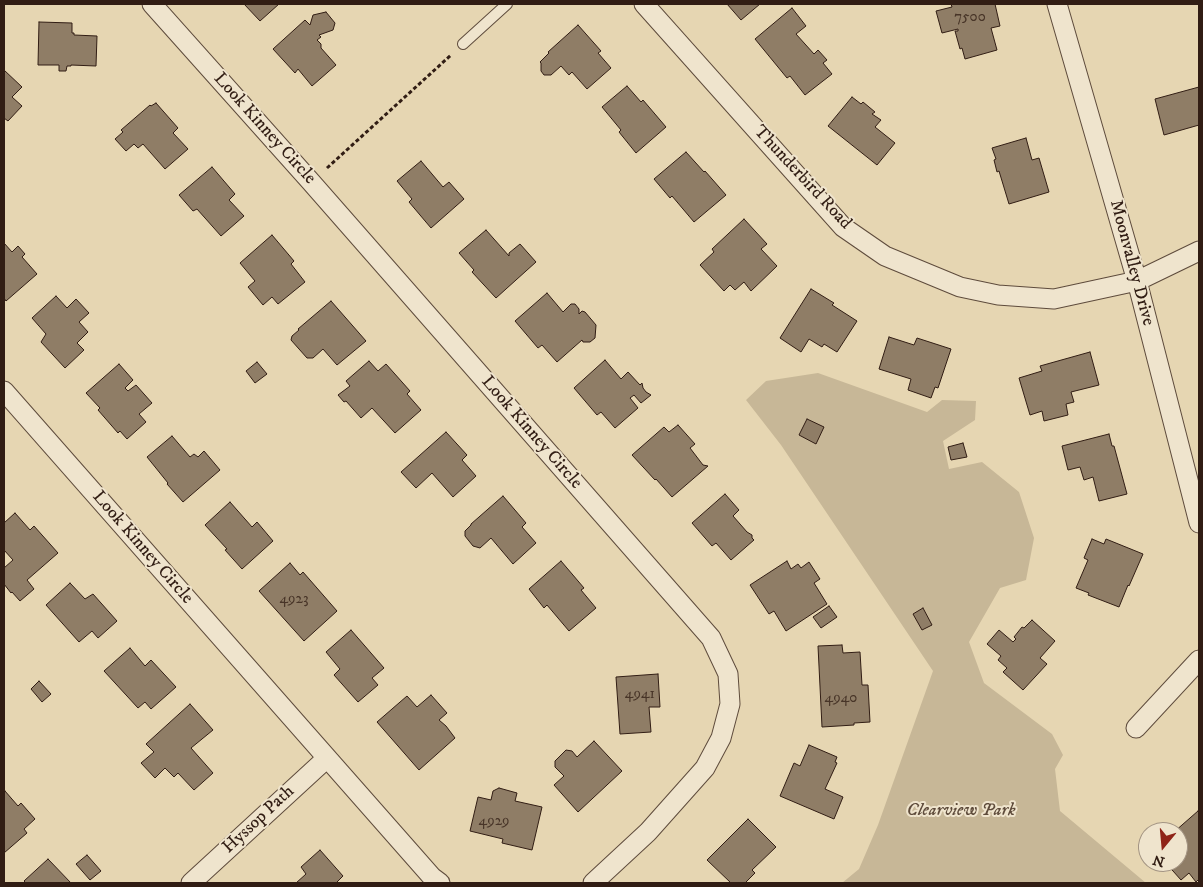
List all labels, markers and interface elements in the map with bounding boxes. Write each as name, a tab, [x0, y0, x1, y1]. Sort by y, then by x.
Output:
house number: 7500	[954, 9, 986, 27]
street label: Look Kinney Circle	[208, 69, 320, 189]
street label: Thunderbird Road	[748, 122, 856, 234]
street label: Moonvalley Drive	[1104, 198, 1158, 328]
street label: Look Kinney Circle	[476, 372, 586, 494]
street label: Look Kinney Circle	[87, 487, 197, 609]
house number: 4923	[279, 591, 309, 609]
house number: 4941	[625, 686, 655, 704]
house number: 4940	[825, 690, 857, 708]
street label: Hyssop Path	[219, 781, 299, 859]
park label: Clearview Park	[907, 800, 1015, 822]
house number: 4929	[479, 813, 509, 831]
north arrow	[1138, 822, 1188, 872]
text: N	[1151, 850, 1167, 871]

